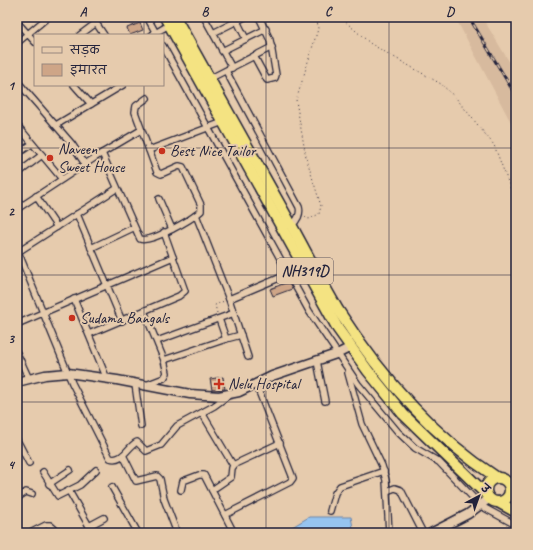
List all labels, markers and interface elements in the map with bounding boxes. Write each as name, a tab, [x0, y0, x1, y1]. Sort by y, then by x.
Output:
text: A	[80, 4, 88, 20]
text: B	[202, 4, 210, 20]
text: C	[325, 4, 333, 20]
text: D	[446, 4, 455, 20]
legend	[34, 34, 164, 86]
text: सड़क	[69, 42, 101, 58]
text: इमारत	[70, 62, 108, 78]
text: 1	[8, 78, 16, 94]
place label: Naveen Sweet House	[58, 139, 126, 177]
place label: Best Nice Tailor	[170, 141, 257, 161]
marker: Best Nice Tailor	[157, 146, 167, 156]
marker: Naveen Sweet House	[45, 153, 55, 163]
text: 2	[8, 204, 15, 220]
road number: NH319D	[277, 258, 333, 284]
place label: Sudama Bangals	[80, 308, 171, 328]
marker: Sudama Bangals	[67, 313, 77, 323]
text: 3	[8, 331, 15, 347]
place label: Nelu Hospital	[228, 374, 302, 394]
marker: Nelu Hospital	[213, 378, 225, 390]
text: 4	[8, 457, 16, 473]
north arrow	[459, 476, 499, 516]
text: उ	[477, 480, 494, 497]

